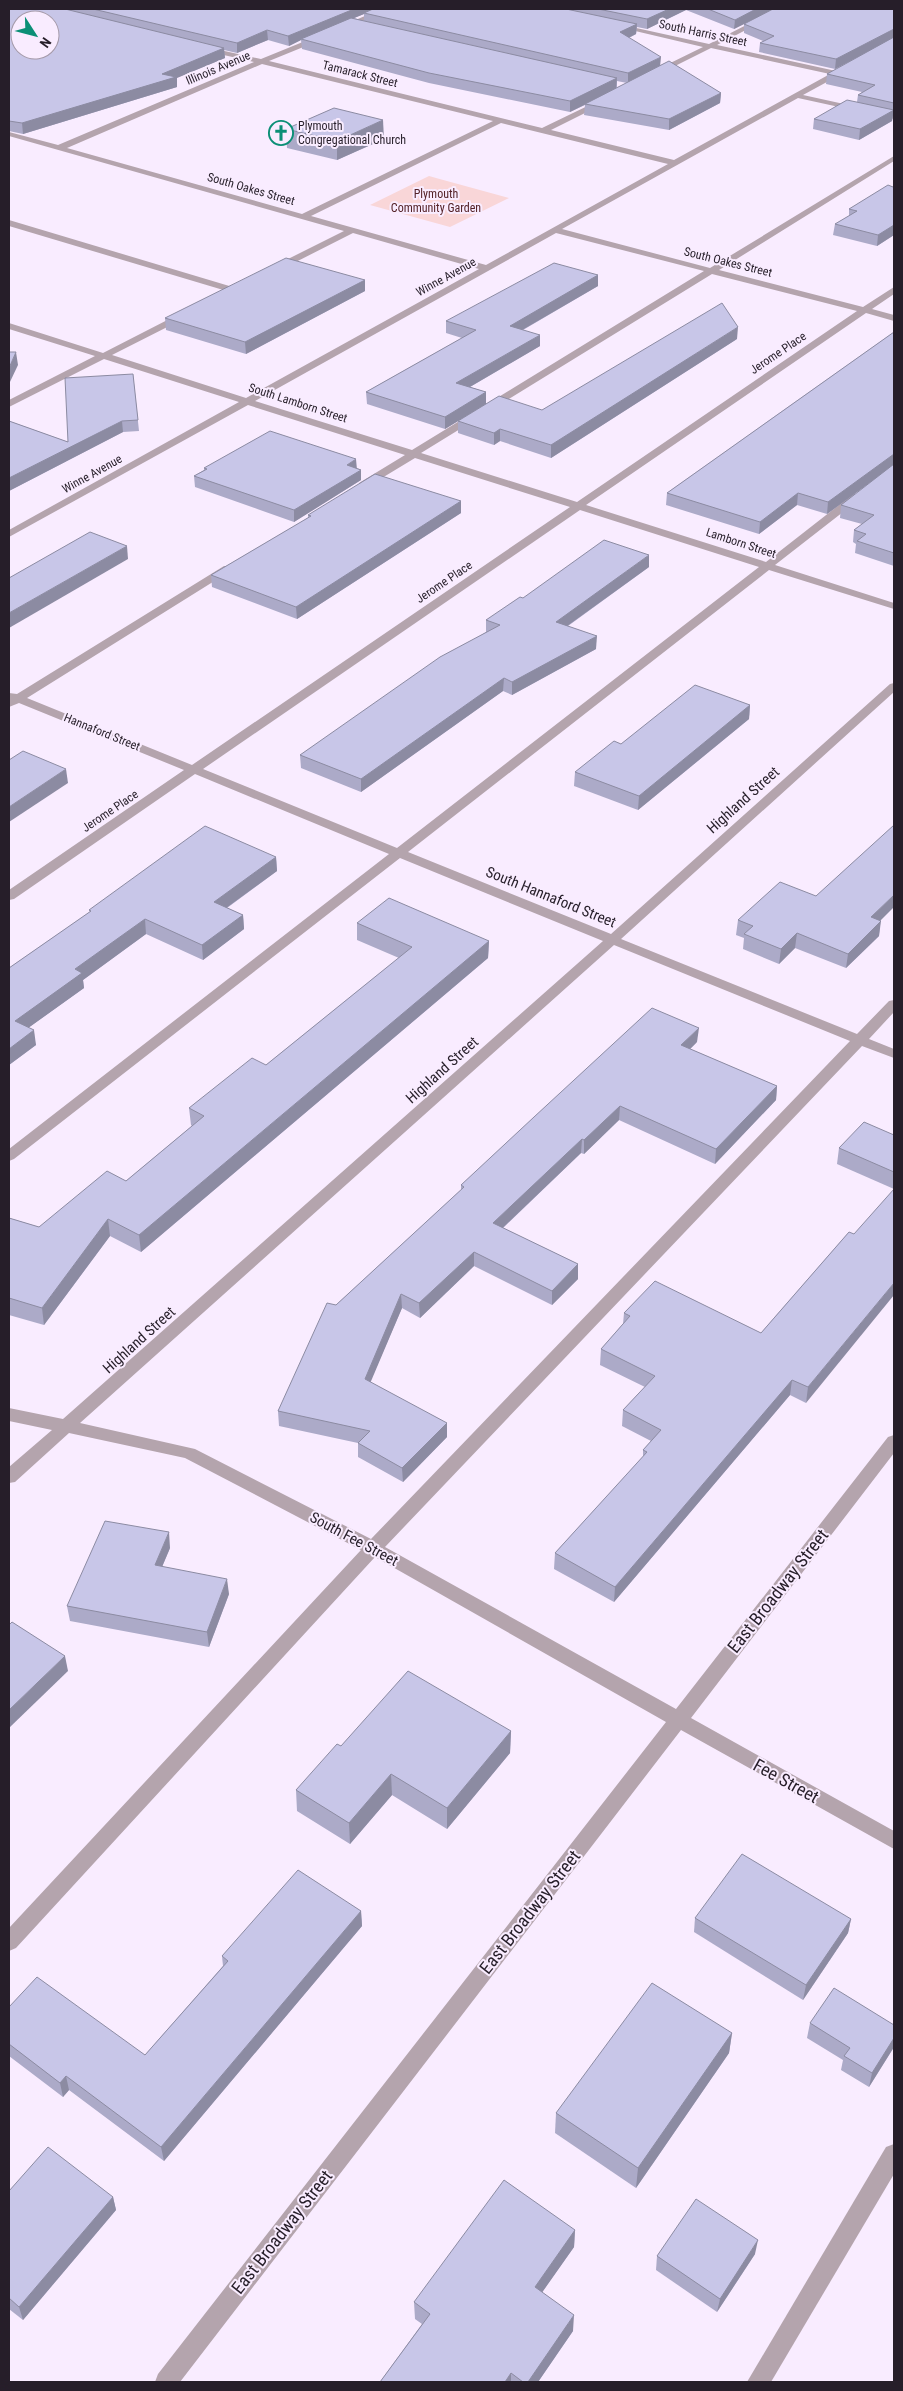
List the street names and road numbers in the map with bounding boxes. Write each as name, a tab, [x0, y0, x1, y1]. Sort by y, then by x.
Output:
street label: South Harris Street	[658, 17, 749, 49]
street label: Illinois Avenue	[184, 48, 253, 88]
street label: Tamarack Street	[321, 58, 400, 90]
street label: South Oakes Street	[206, 170, 297, 208]
street label: South Oakes Street	[682, 244, 774, 280]
street label: Winne Avenue	[414, 255, 479, 299]
street label: Jerome Place	[747, 329, 809, 377]
street label: South Lamborn Street	[247, 380, 350, 426]
street label: Winne Avenue	[60, 452, 125, 496]
street label: Lamborn Street	[704, 525, 778, 561]
street label: Jerome Place	[413, 558, 475, 606]
street label: Hannaford Street	[62, 710, 142, 754]
street label: Highland Street	[703, 763, 783, 837]
street label: Jerome Place	[79, 787, 141, 835]
street label: South Hannaford Street	[483, 863, 619, 931]
street label: Highland Street	[402, 1033, 482, 1107]
street label: Highland Street	[99, 1303, 179, 1377]
street label: South Fee Street	[307, 1508, 401, 1570]
street label: East Broadway Street	[723, 1525, 832, 1657]
street label: Fee Street	[750, 1754, 823, 1807]
street label: East Broadway Street	[475, 1846, 584, 1978]
street label: East Broadway Street	[227, 2166, 336, 2298]

